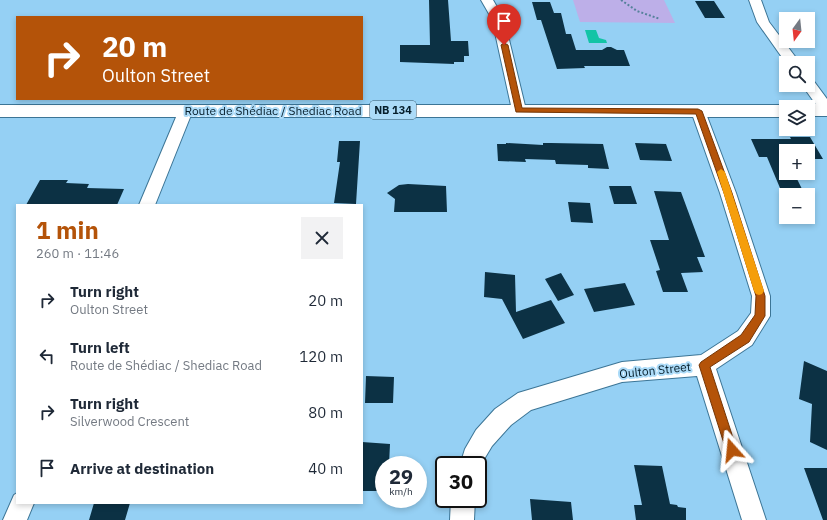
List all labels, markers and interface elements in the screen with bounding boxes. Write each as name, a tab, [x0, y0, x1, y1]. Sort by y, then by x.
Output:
pin	[487, 4, 521, 45]
icon: arrive	[493, 10, 515, 32]
north arrow	[779, 12, 815, 48]
map controls	[779, 12, 815, 224]
text: 20 m	[102, 28, 167, 65]
icon: right	[36, 32, 88, 84]
button: search	[779, 56, 815, 92]
text: Oulton Street	[102, 64, 210, 87]
button: layers	[779, 100, 815, 136]
road number: NB 134	[370, 101, 416, 119]
street label: Route de Shédiac / Shediac Road	[184, 103, 362, 118]
button: +	[779, 144, 815, 180]
button: −	[779, 188, 815, 224]
text: 1 min	[36, 214, 99, 246]
button: close	[301, 217, 343, 259]
text: 260 m · 11:46	[36, 245, 119, 262]
text: Turn right	[70, 282, 139, 301]
icon: right	[36, 289, 58, 311]
text: 20 m	[308, 291, 343, 310]
text: Oulton Street	[70, 301, 148, 318]
text: Turn left	[70, 338, 130, 357]
icon: left	[36, 345, 58, 367]
text: 120 m	[299, 347, 343, 366]
text: Route de Shédiac / Shediac Road	[70, 357, 262, 374]
street label: Oulton Street	[618, 359, 692, 381]
text: Turn right	[70, 394, 139, 413]
icon: right	[36, 401, 58, 423]
text: 80 m	[308, 403, 343, 422]
text: Silverwood Crescent	[70, 413, 189, 430]
position arrow	[711, 429, 753, 471]
speed limit sign: 30	[435, 456, 487, 508]
icon: arrive	[36, 457, 58, 479]
text: Arrive at destination	[70, 459, 214, 478]
text: 40 m	[308, 459, 343, 478]
text: 29	[389, 463, 413, 490]
text: km/h	[389, 485, 413, 498]

